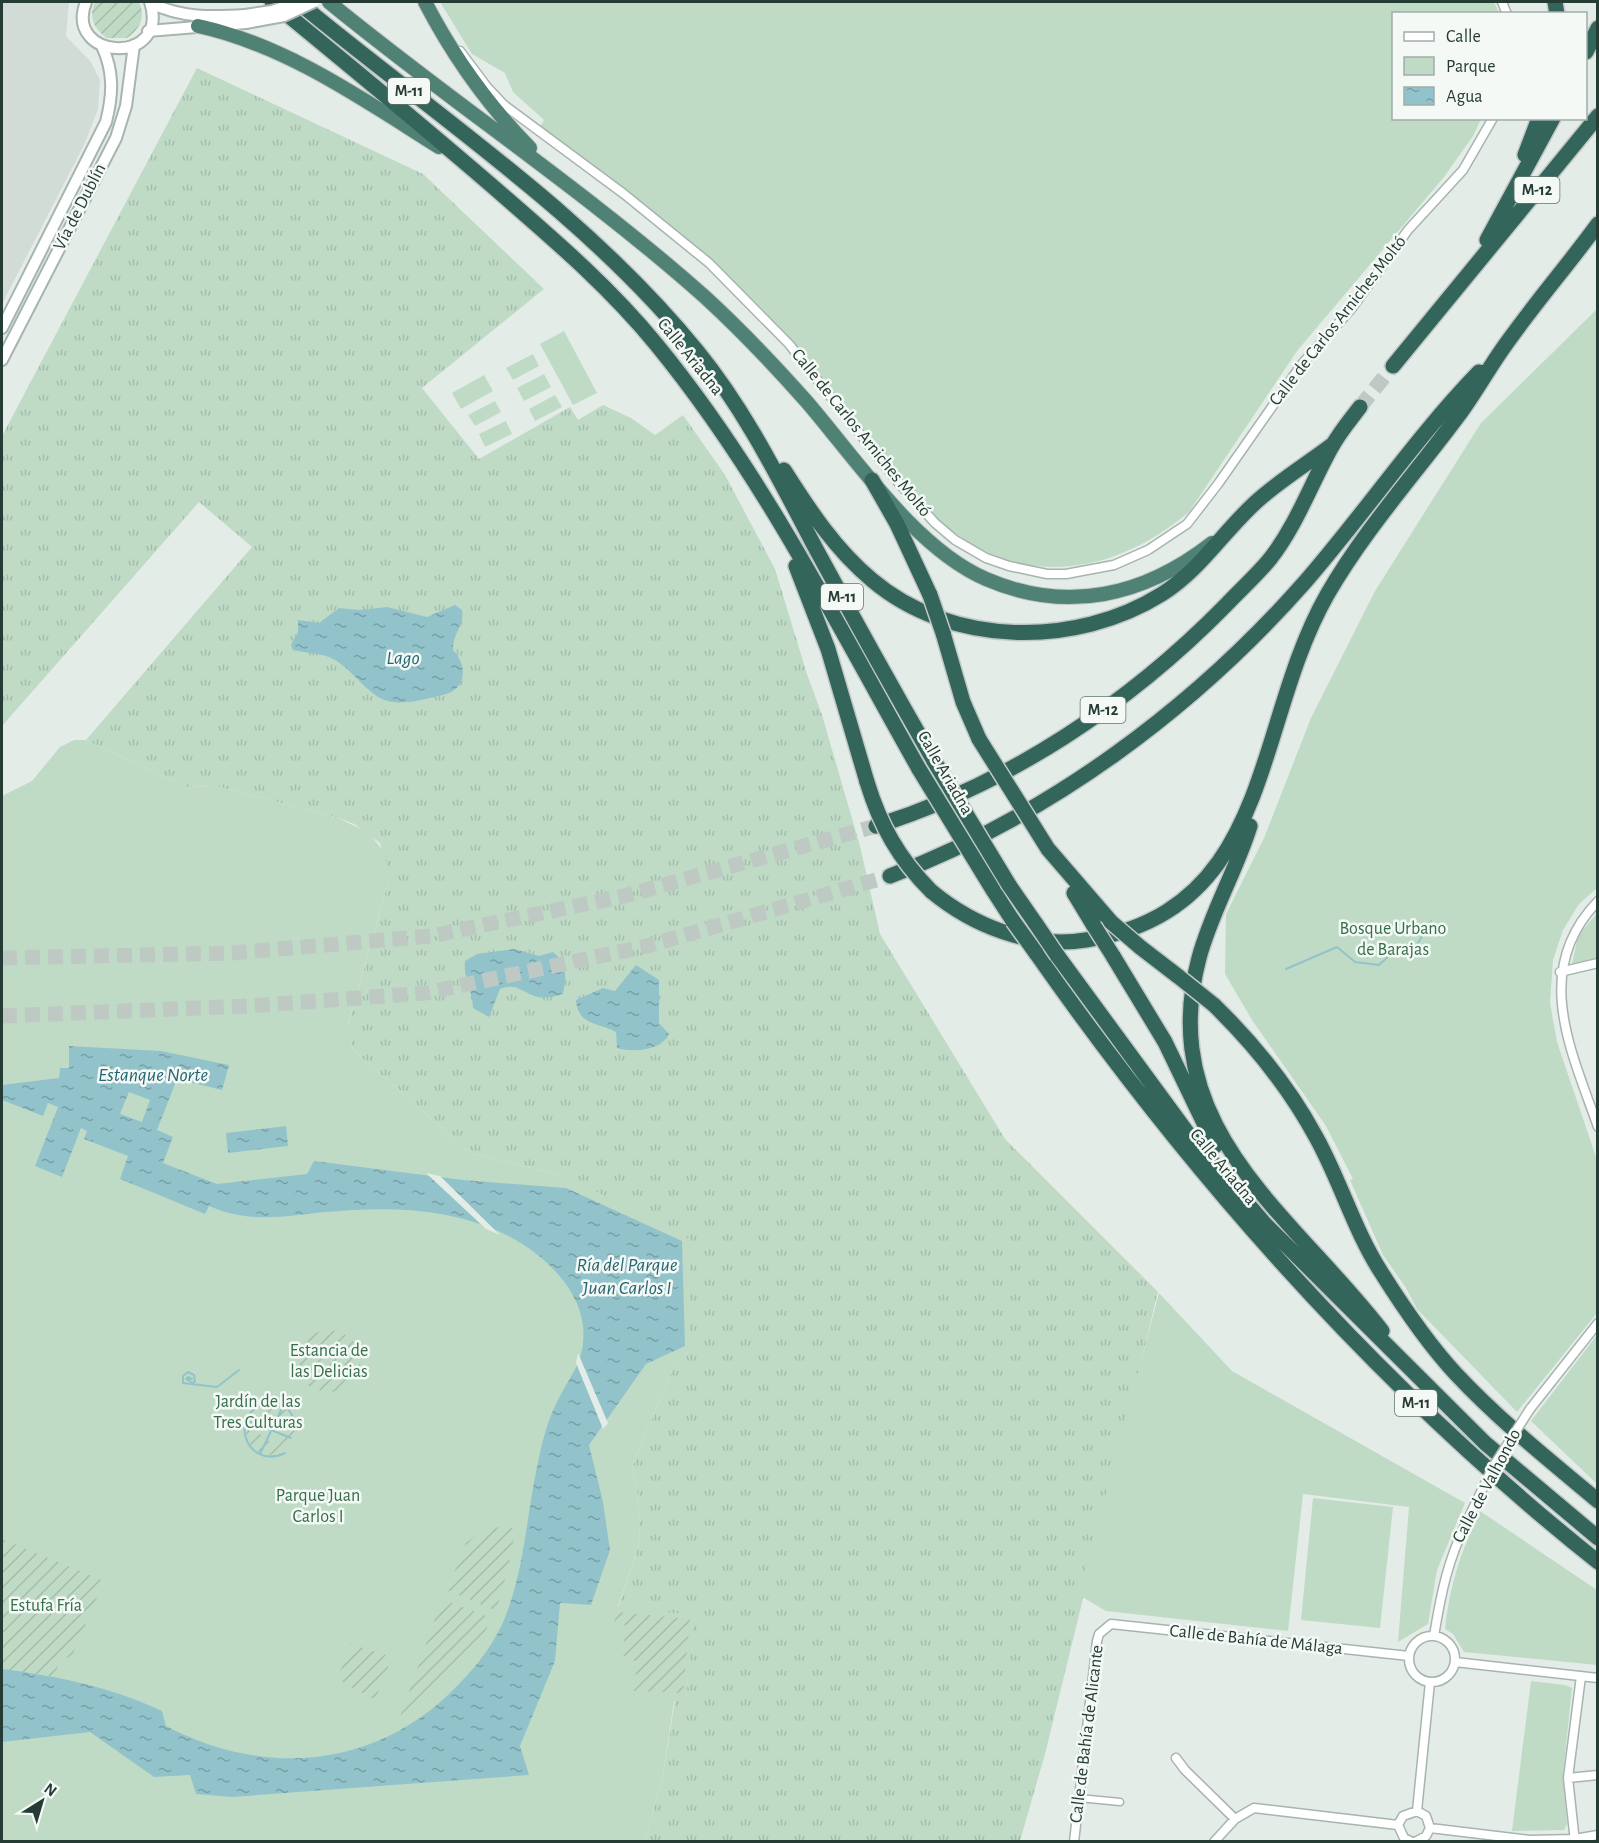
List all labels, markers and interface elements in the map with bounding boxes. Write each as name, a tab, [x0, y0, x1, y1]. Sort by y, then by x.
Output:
legend	[1392, 12, 1587, 120]
text: Calle	[1446, 28, 1481, 46]
text: Parque	[1446, 58, 1495, 76]
road number: M-11	[388, 78, 430, 104]
text: Agua	[1446, 88, 1483, 106]
street label: Vía de Dublín	[51, 161, 109, 253]
road number: M-12	[1514, 177, 1560, 203]
street label: Calle de Carlos Arniches Moltó	[1266, 233, 1410, 409]
street label: Calle Ariadna	[654, 315, 726, 399]
street label: Calle de Carlos Arniches Moltó	[788, 346, 934, 520]
road number: M-11	[821, 584, 863, 610]
water label: Lago	[386, 648, 420, 668]
road number: M-12	[1080, 697, 1126, 723]
street label: Calle Ariadna	[914, 728, 976, 818]
park label: Bosque Urbano de Barajas	[1340, 920, 1447, 959]
water label: Estanque Norte	[98, 1065, 208, 1085]
street label: Calle Ariadna	[1186, 1125, 1260, 1209]
water label: Ría del Parque Juan Carlos I	[576, 1255, 678, 1298]
park label: Estancia de las Delicias	[290, 1342, 368, 1381]
road number: M-11	[1395, 1390, 1437, 1416]
park label: Jardín de las Tres Culturas	[213, 1393, 303, 1432]
street label: Calle de Valhondo	[1450, 1426, 1525, 1546]
park label: Parque Juan Carlos I	[276, 1487, 360, 1526]
park label: Estufa Fría	[10, 1597, 82, 1615]
street label: Calle de Bahía de Málaga	[1169, 1622, 1343, 1658]
street label: Calle de Bahía de Alicante	[1067, 1644, 1107, 1824]
north arrow	[12, 1771, 72, 1831]
text: N	[41, 1780, 60, 1800]

